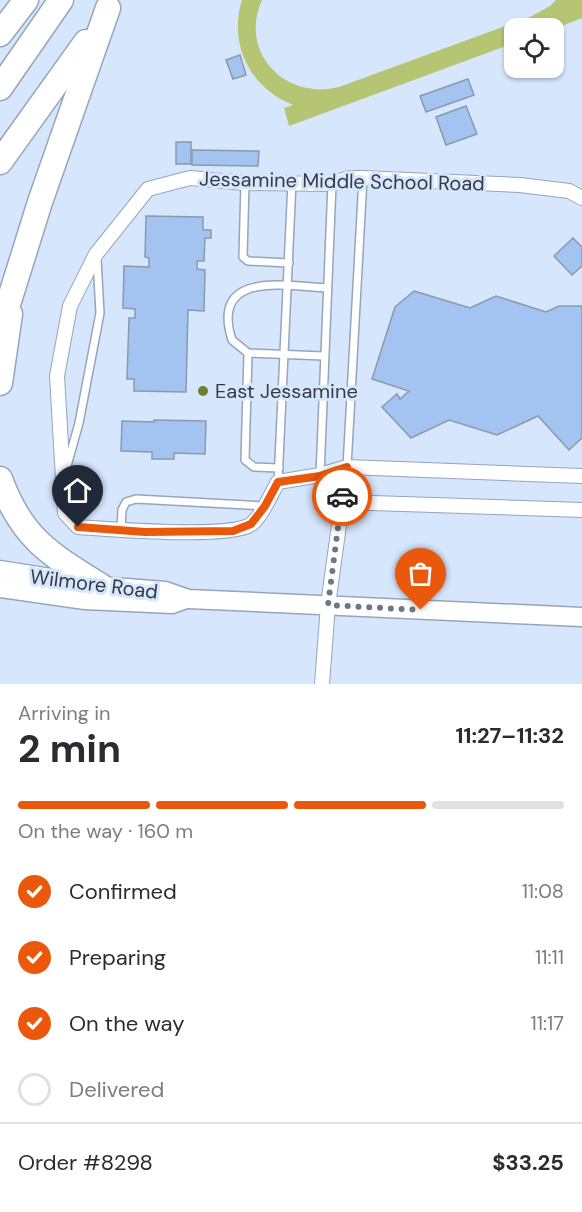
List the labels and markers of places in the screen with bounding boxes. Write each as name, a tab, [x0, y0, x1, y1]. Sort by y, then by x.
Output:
place label: East Jessamine	[215, 378, 358, 404]
marker: East Jessamine	[196, 384, 210, 398]
pin	[52, 465, 103, 527]
pin	[395, 548, 446, 610]

